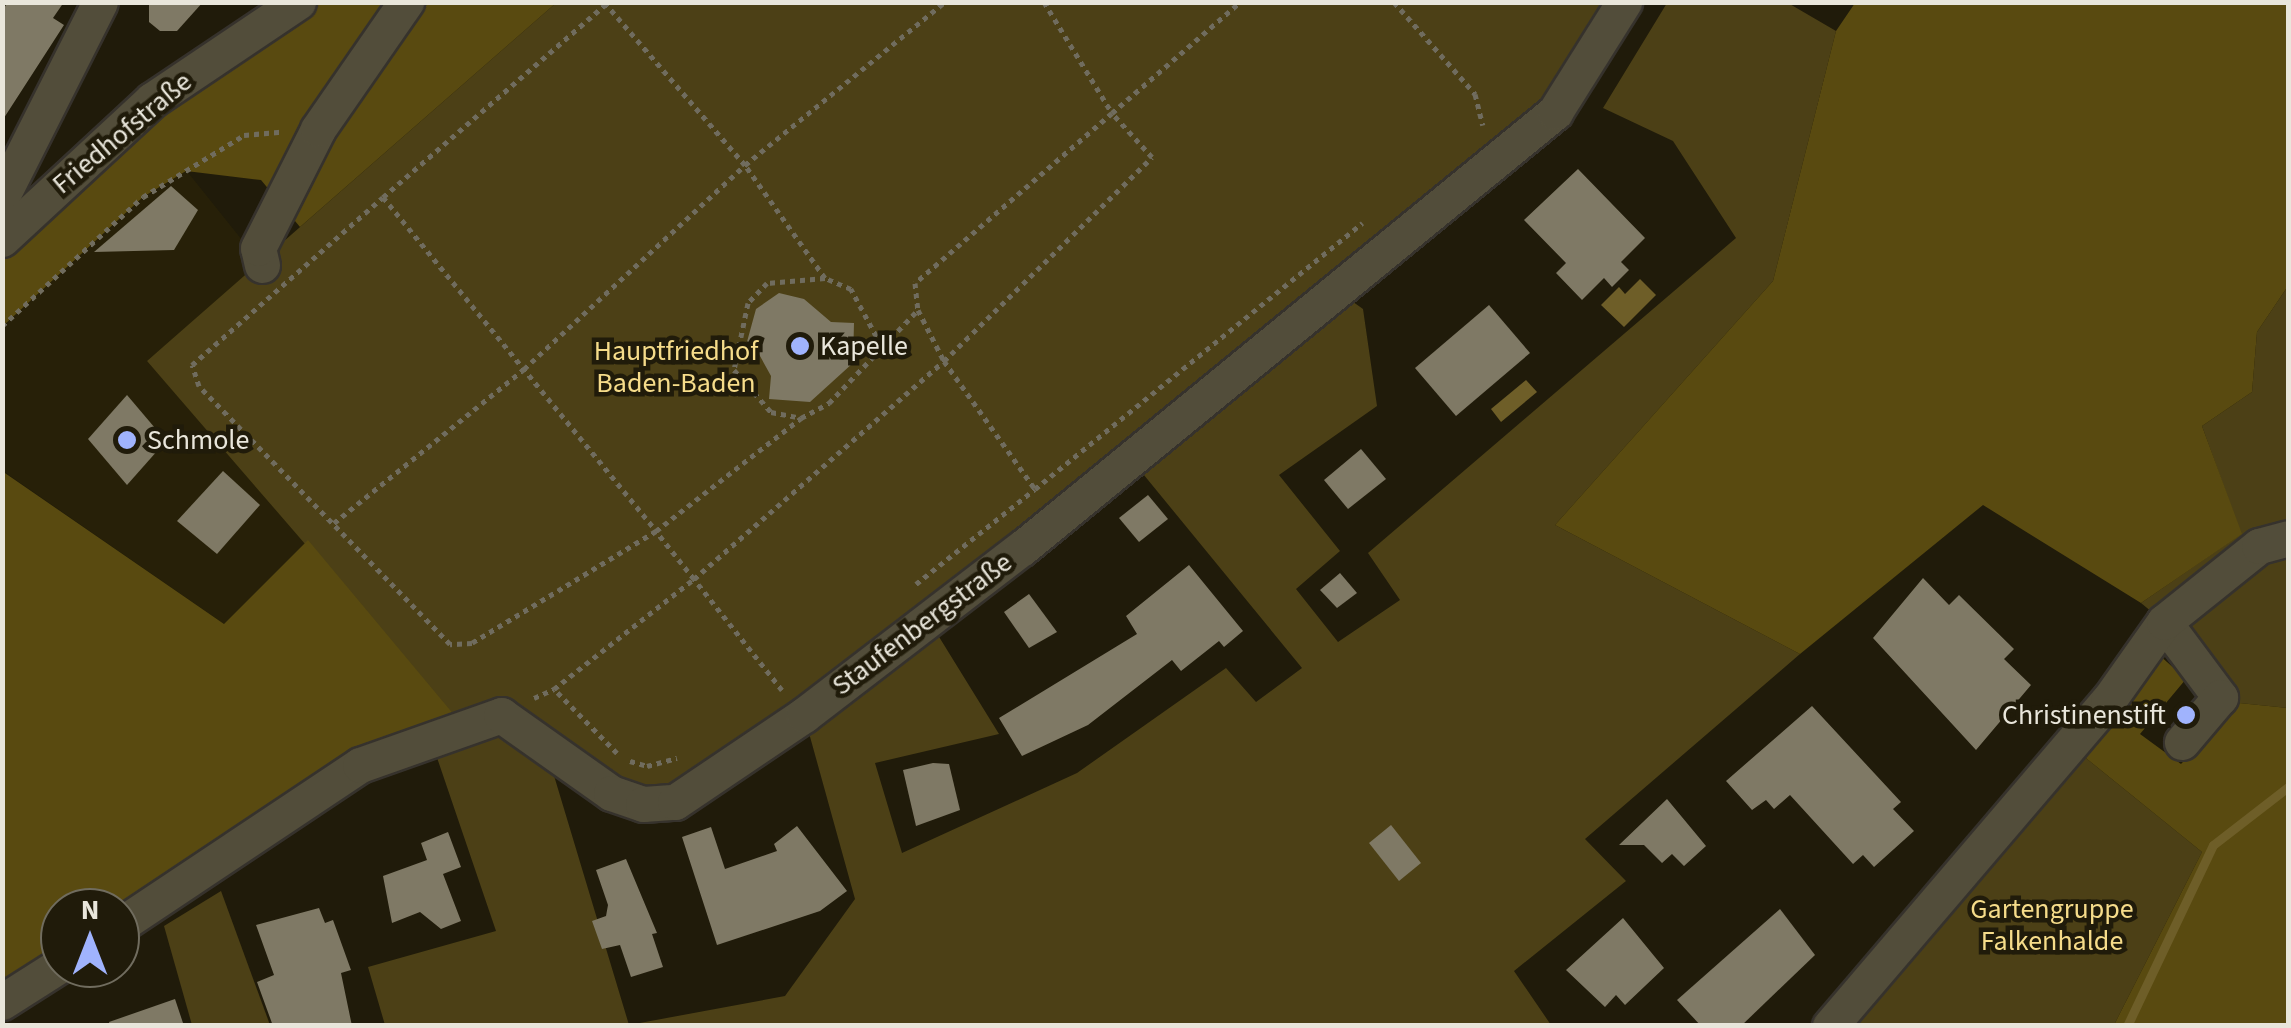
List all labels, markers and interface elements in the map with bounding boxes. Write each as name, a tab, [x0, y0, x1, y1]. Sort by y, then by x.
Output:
street label: Friedhofstraße	[45, 65, 199, 201]
place label: Kapelle	[820, 329, 908, 363]
park label: Hauptfriedhof Baden-Baden	[594, 334, 758, 400]
marker: Kapelle	[789, 335, 811, 357]
place label: Schmole	[147, 423, 249, 457]
marker: Schmole	[116, 429, 138, 451]
street label: Staufenbergstraße	[826, 545, 1018, 703]
place label: Christinenstift	[2002, 698, 2166, 732]
marker: Christinenstift	[2175, 704, 2197, 726]
north arrow	[40, 888, 140, 988]
text: N	[81, 890, 99, 930]
park label: Gartengruppe Falkenhalde	[1970, 892, 2134, 958]

